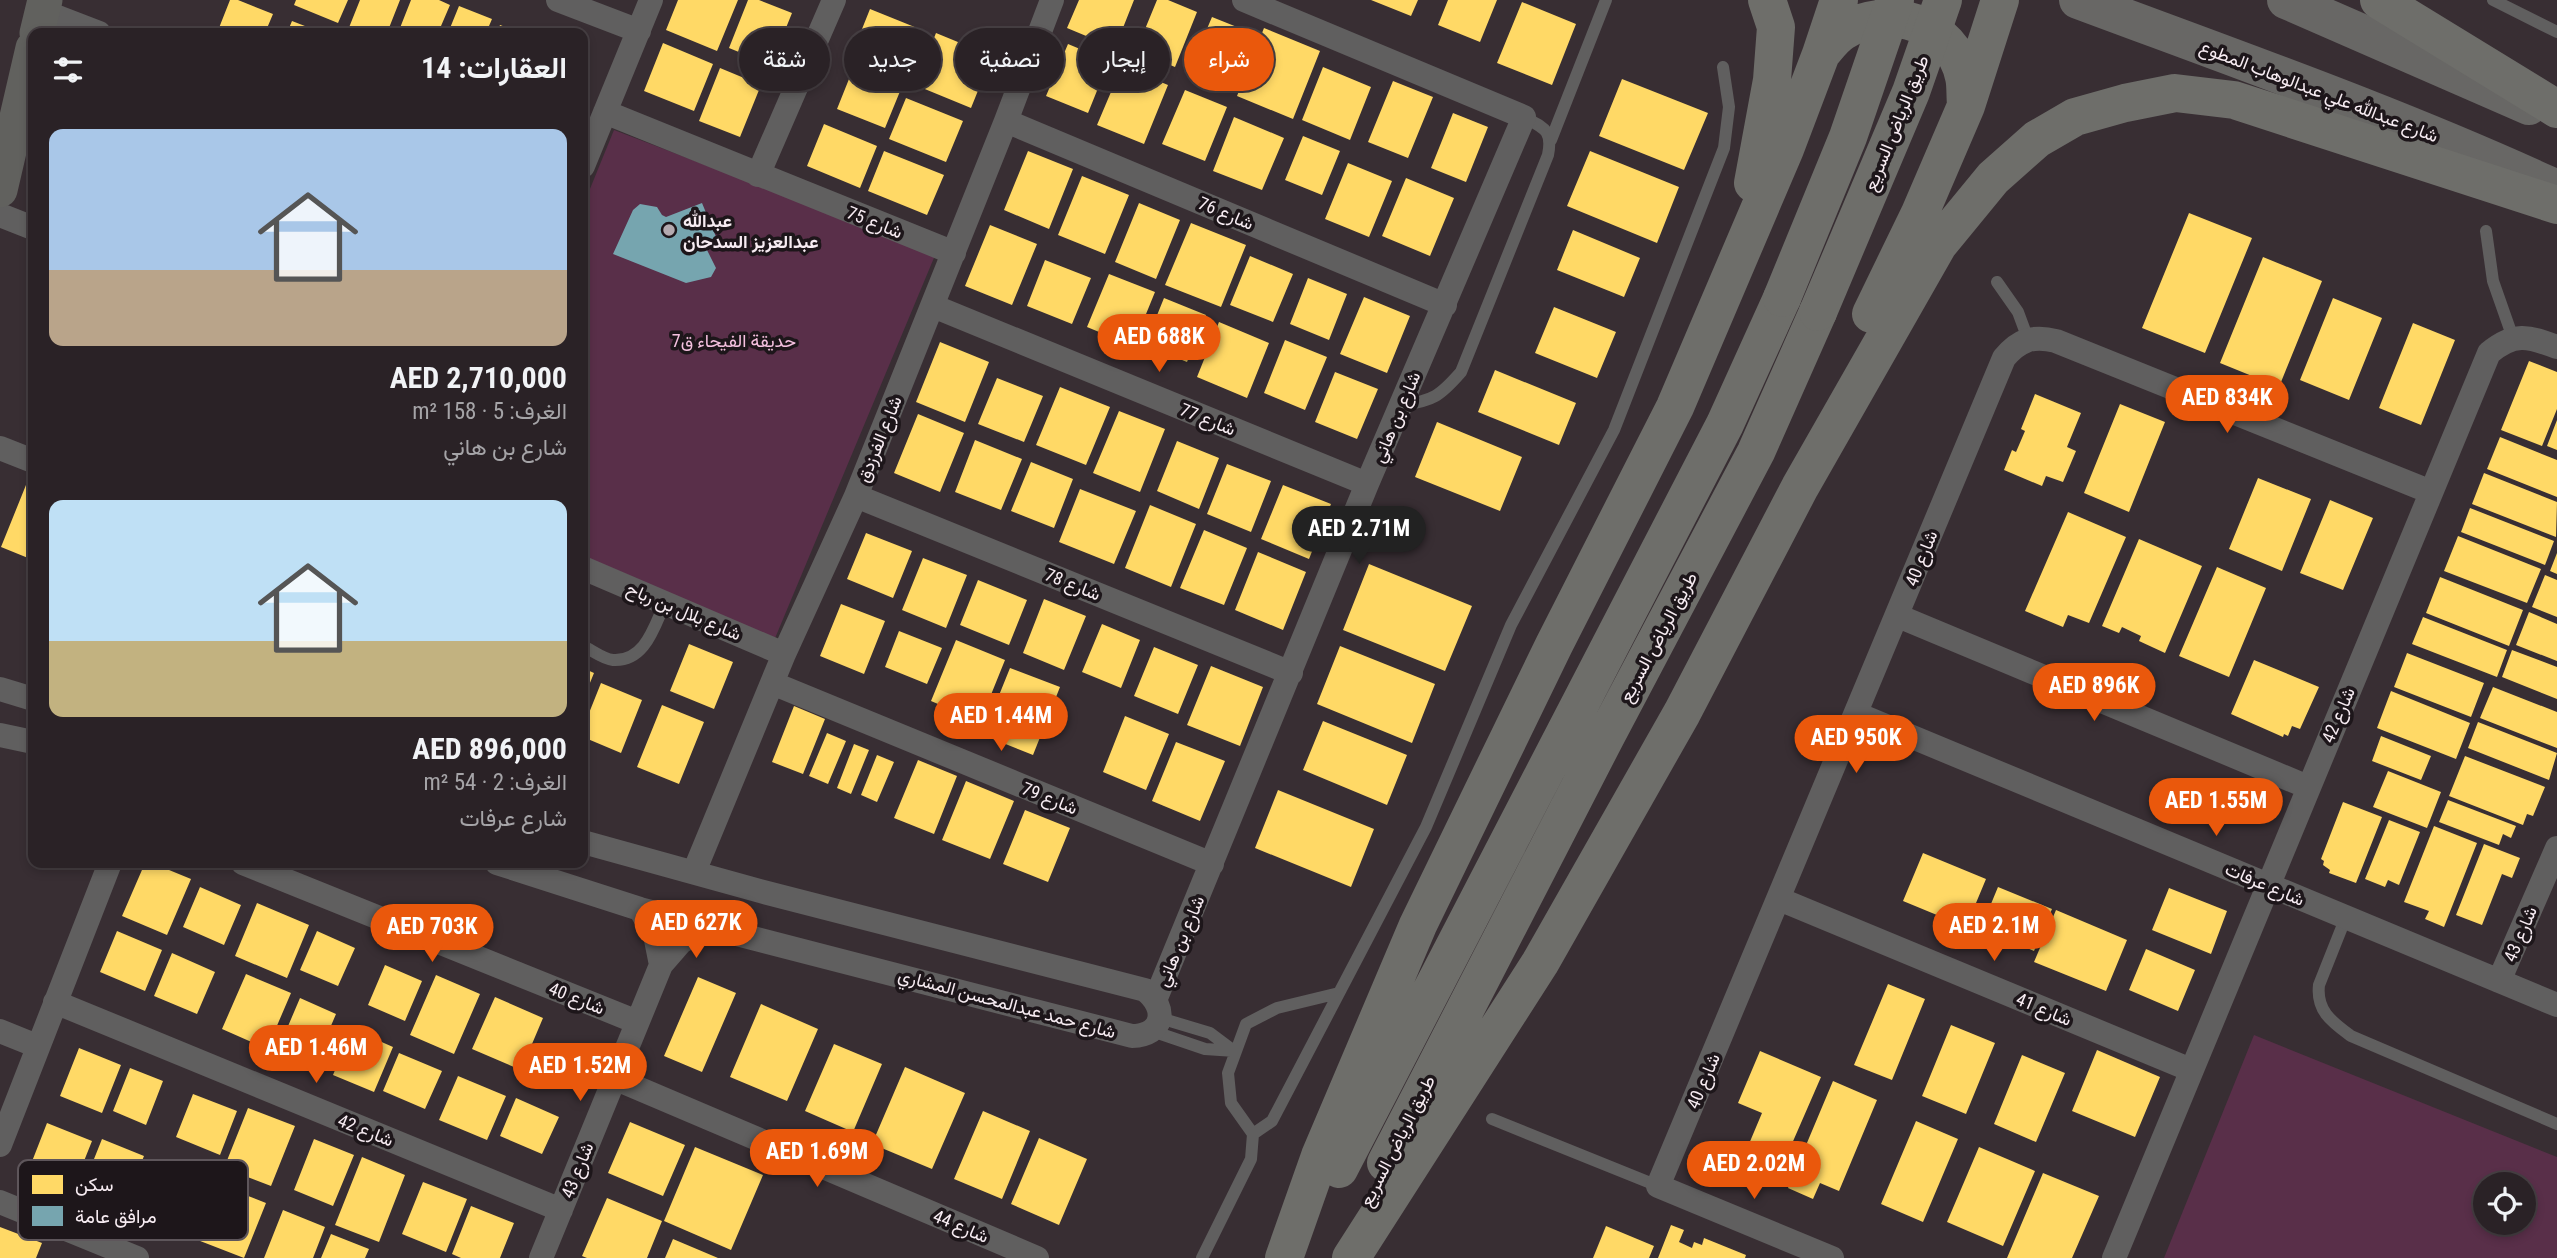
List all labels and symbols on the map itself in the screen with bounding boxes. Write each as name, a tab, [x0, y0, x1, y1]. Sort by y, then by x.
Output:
street label: شارع عبدالله علي عبدالوهاب المطوع	[2195, 36, 2441, 151]
street label: طريق الرياض السريع	[1859, 52, 1935, 195]
street label: شارع 76	[1194, 192, 1257, 236]
street label: شارع 75	[843, 201, 906, 244]
place label: عبدالله عبدالعزيز السدحان	[683, 210, 819, 253]
marker: عبدالله عبدالعزيز السدحان	[661, 222, 677, 238]
pin: AED 688K	[1087, 314, 1231, 374]
park label: حديقة الفيحاء ق7	[672, 330, 796, 351]
street label: شارع بن هاني	[1367, 368, 1429, 468]
pin: AED 834K	[2155, 376, 2299, 435]
street label: شارع الفرزدق	[852, 393, 908, 486]
street label: شارع 77	[1176, 398, 1239, 441]
pin: AED 2.71M	[1279, 506, 1439, 566]
street label: شارع 40	[1900, 527, 1943, 590]
street label: شارع 78	[1041, 563, 1104, 606]
street label: طريق الرياض السريع	[1615, 568, 1703, 707]
street label: شارع بلال بن رباح	[623, 577, 744, 646]
pin: AED 896K	[2022, 664, 2166, 723]
street label: شارع 42	[2317, 684, 2361, 747]
pin: AED 1.44M	[921, 694, 1081, 753]
pin: AED 950K	[1784, 716, 1928, 775]
street label: شارع 79	[1018, 777, 1081, 820]
pin: AED 1.55M	[2136, 778, 2296, 838]
street label: شارع عرفات	[2221, 858, 2308, 912]
street label: شارع بن هاني	[1151, 892, 1213, 992]
pin: AED 627K	[624, 900, 768, 960]
street label: شارع 43	[2499, 903, 2543, 966]
pin: AED 703K	[360, 904, 504, 964]
pin: AED 2.1M	[1922, 904, 2066, 963]
street label: شارع حمد عبدالمحسن المشاري	[895, 964, 1118, 1047]
street label: شارع 40	[545, 977, 608, 1020]
street label: شارع 41	[2012, 988, 2075, 1032]
pin: AED 1.46M	[236, 1026, 396, 1085]
pin: AED 1.52M	[500, 1044, 660, 1103]
street label: شارع 40	[1682, 1050, 1726, 1113]
street label: طريق الرياض السريع	[1355, 1072, 1441, 1211]
street label: شارع 42	[334, 1109, 397, 1152]
pin: AED 1.69M	[737, 1130, 897, 1189]
street label: شارع 43	[556, 1139, 599, 1202]
pin: AED 2.02M	[1674, 1142, 1834, 1201]
legend	[18, 1160, 248, 1240]
text: سكن	[75, 1173, 113, 1196]
text: مرافق عامة	[75, 1205, 157, 1228]
street label: شارع 44	[929, 1205, 992, 1249]

